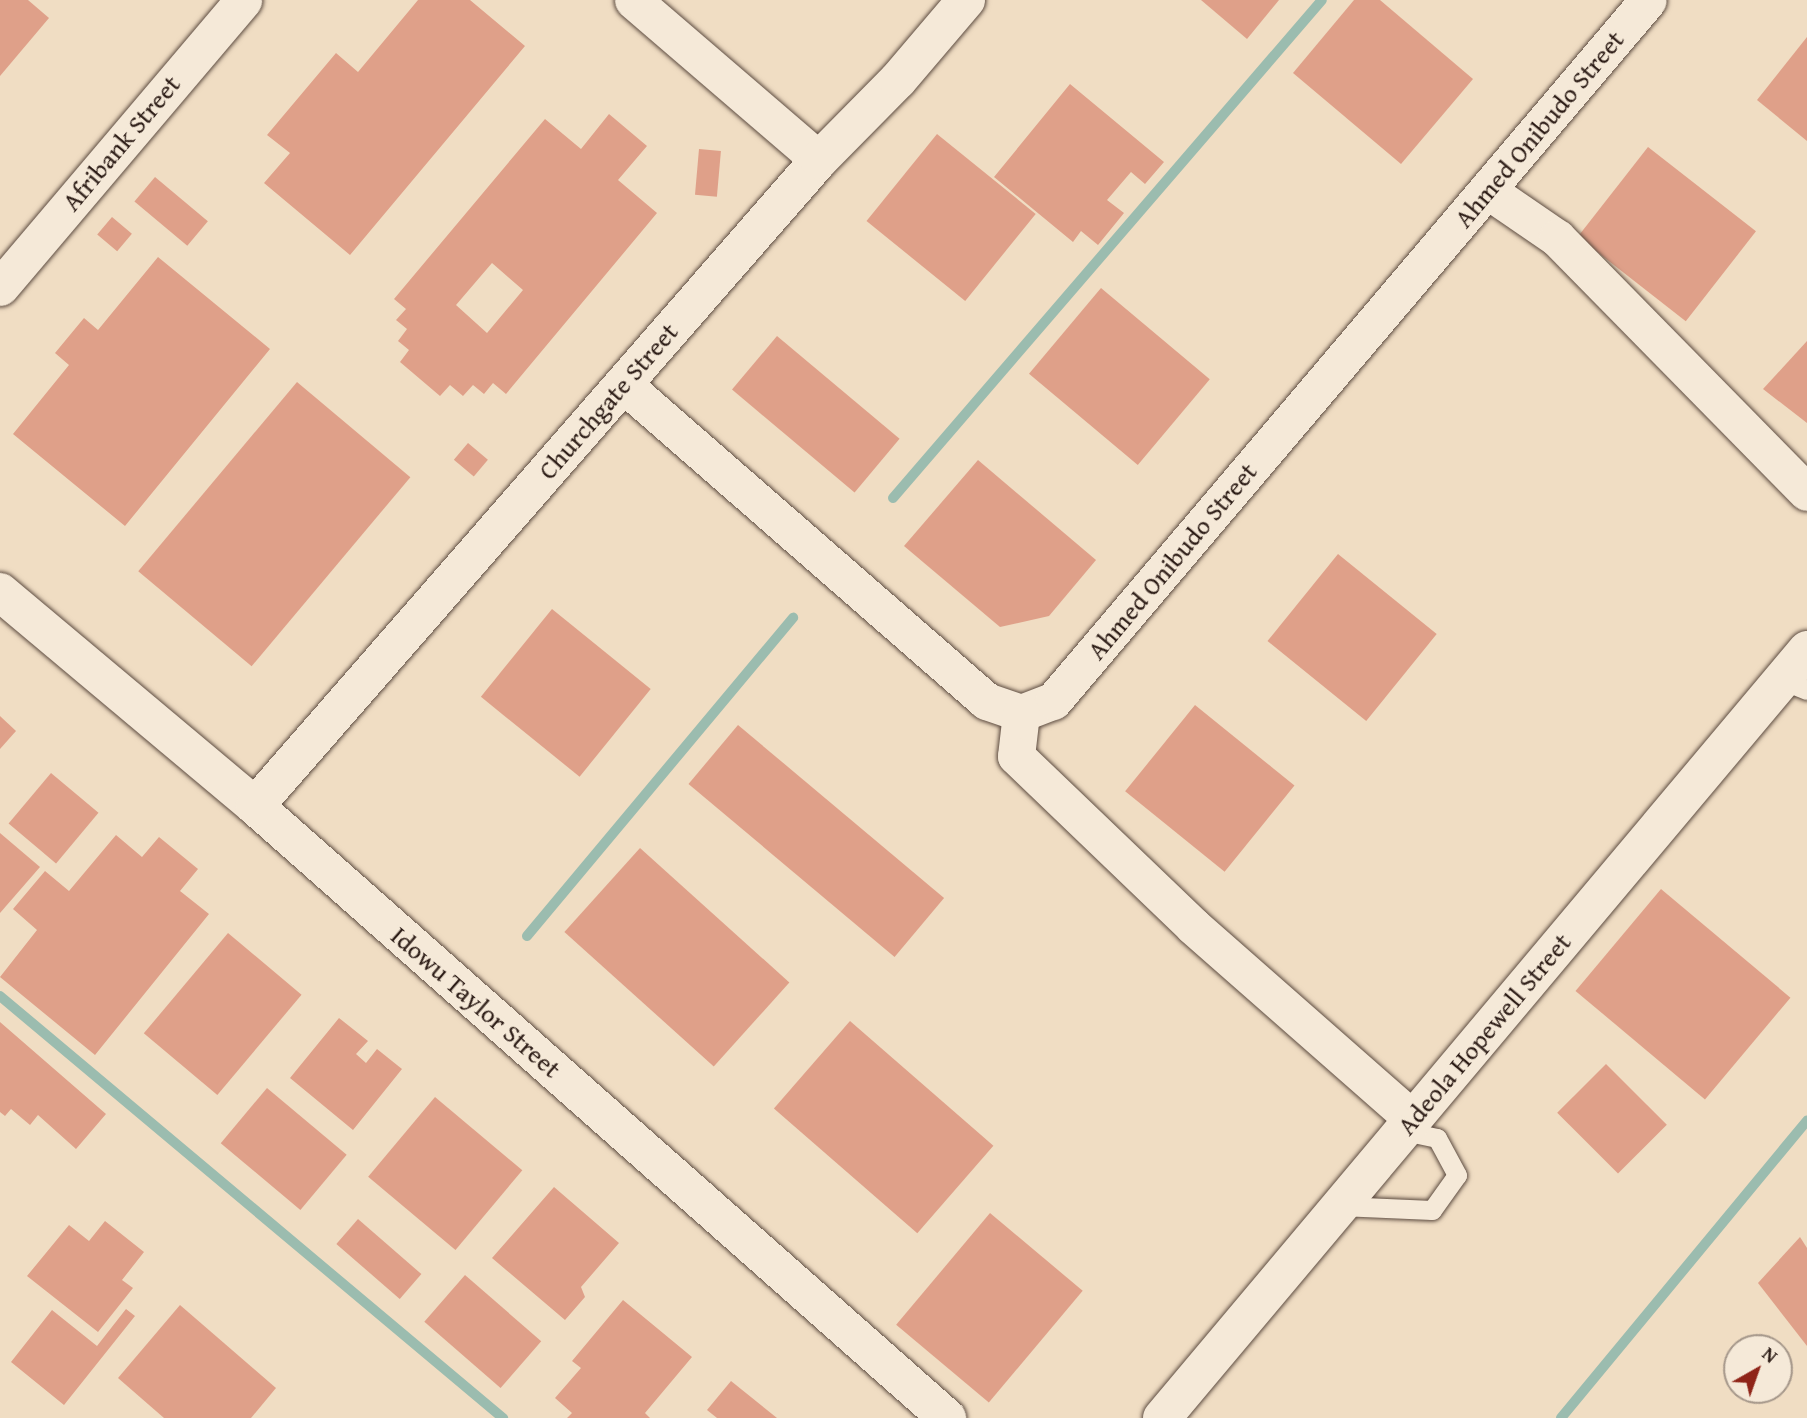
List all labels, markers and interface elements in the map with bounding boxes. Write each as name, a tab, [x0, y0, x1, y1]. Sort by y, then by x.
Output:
street label: Ahmed Onibudo Street	[1448, 24, 1630, 234]
street label: Afribank Street	[55, 69, 187, 217]
street label: Churchgate Street	[532, 316, 684, 486]
street label: Ahmed Onibudo Street	[1081, 456, 1263, 666]
street label: Idowu Taylor Street	[385, 920, 567, 1084]
street label: Adeola Hopewell Street	[1391, 927, 1577, 1141]
north arrow	[1723, 1334, 1793, 1404]
text: N	[1756, 1340, 1784, 1369]

